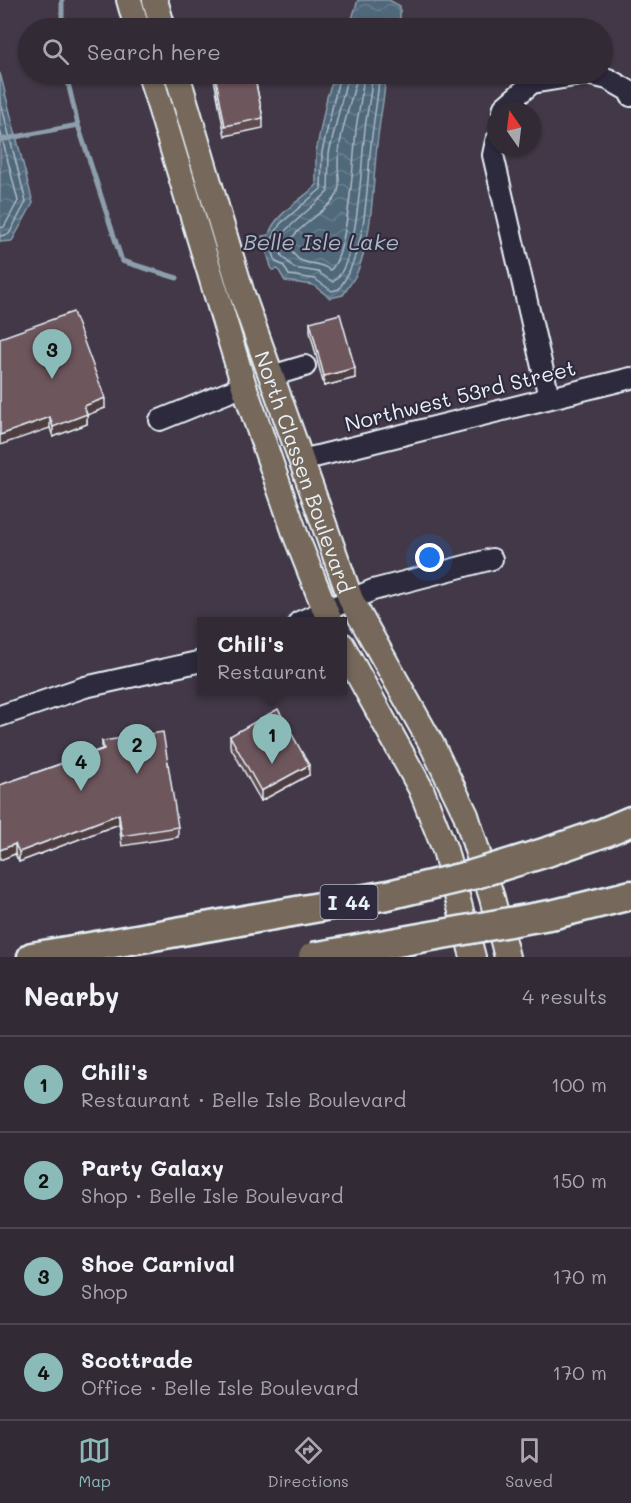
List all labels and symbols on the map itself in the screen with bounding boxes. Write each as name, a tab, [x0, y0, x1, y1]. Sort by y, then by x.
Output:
north arrow	[487, 102, 541, 156]
water label: Belle Isle Lake	[243, 227, 399, 256]
pin: 3	[32, 330, 72, 379]
street label: North Classen Boulevard	[250, 347, 361, 596]
street label: Northwest 53rd Street	[342, 353, 578, 437]
your location	[415, 543, 444, 572]
pin: 1	[252, 714, 292, 764]
pin: 2	[118, 724, 156, 774]
pin: 4	[62, 742, 100, 791]
road number: I 44	[320, 885, 378, 919]

